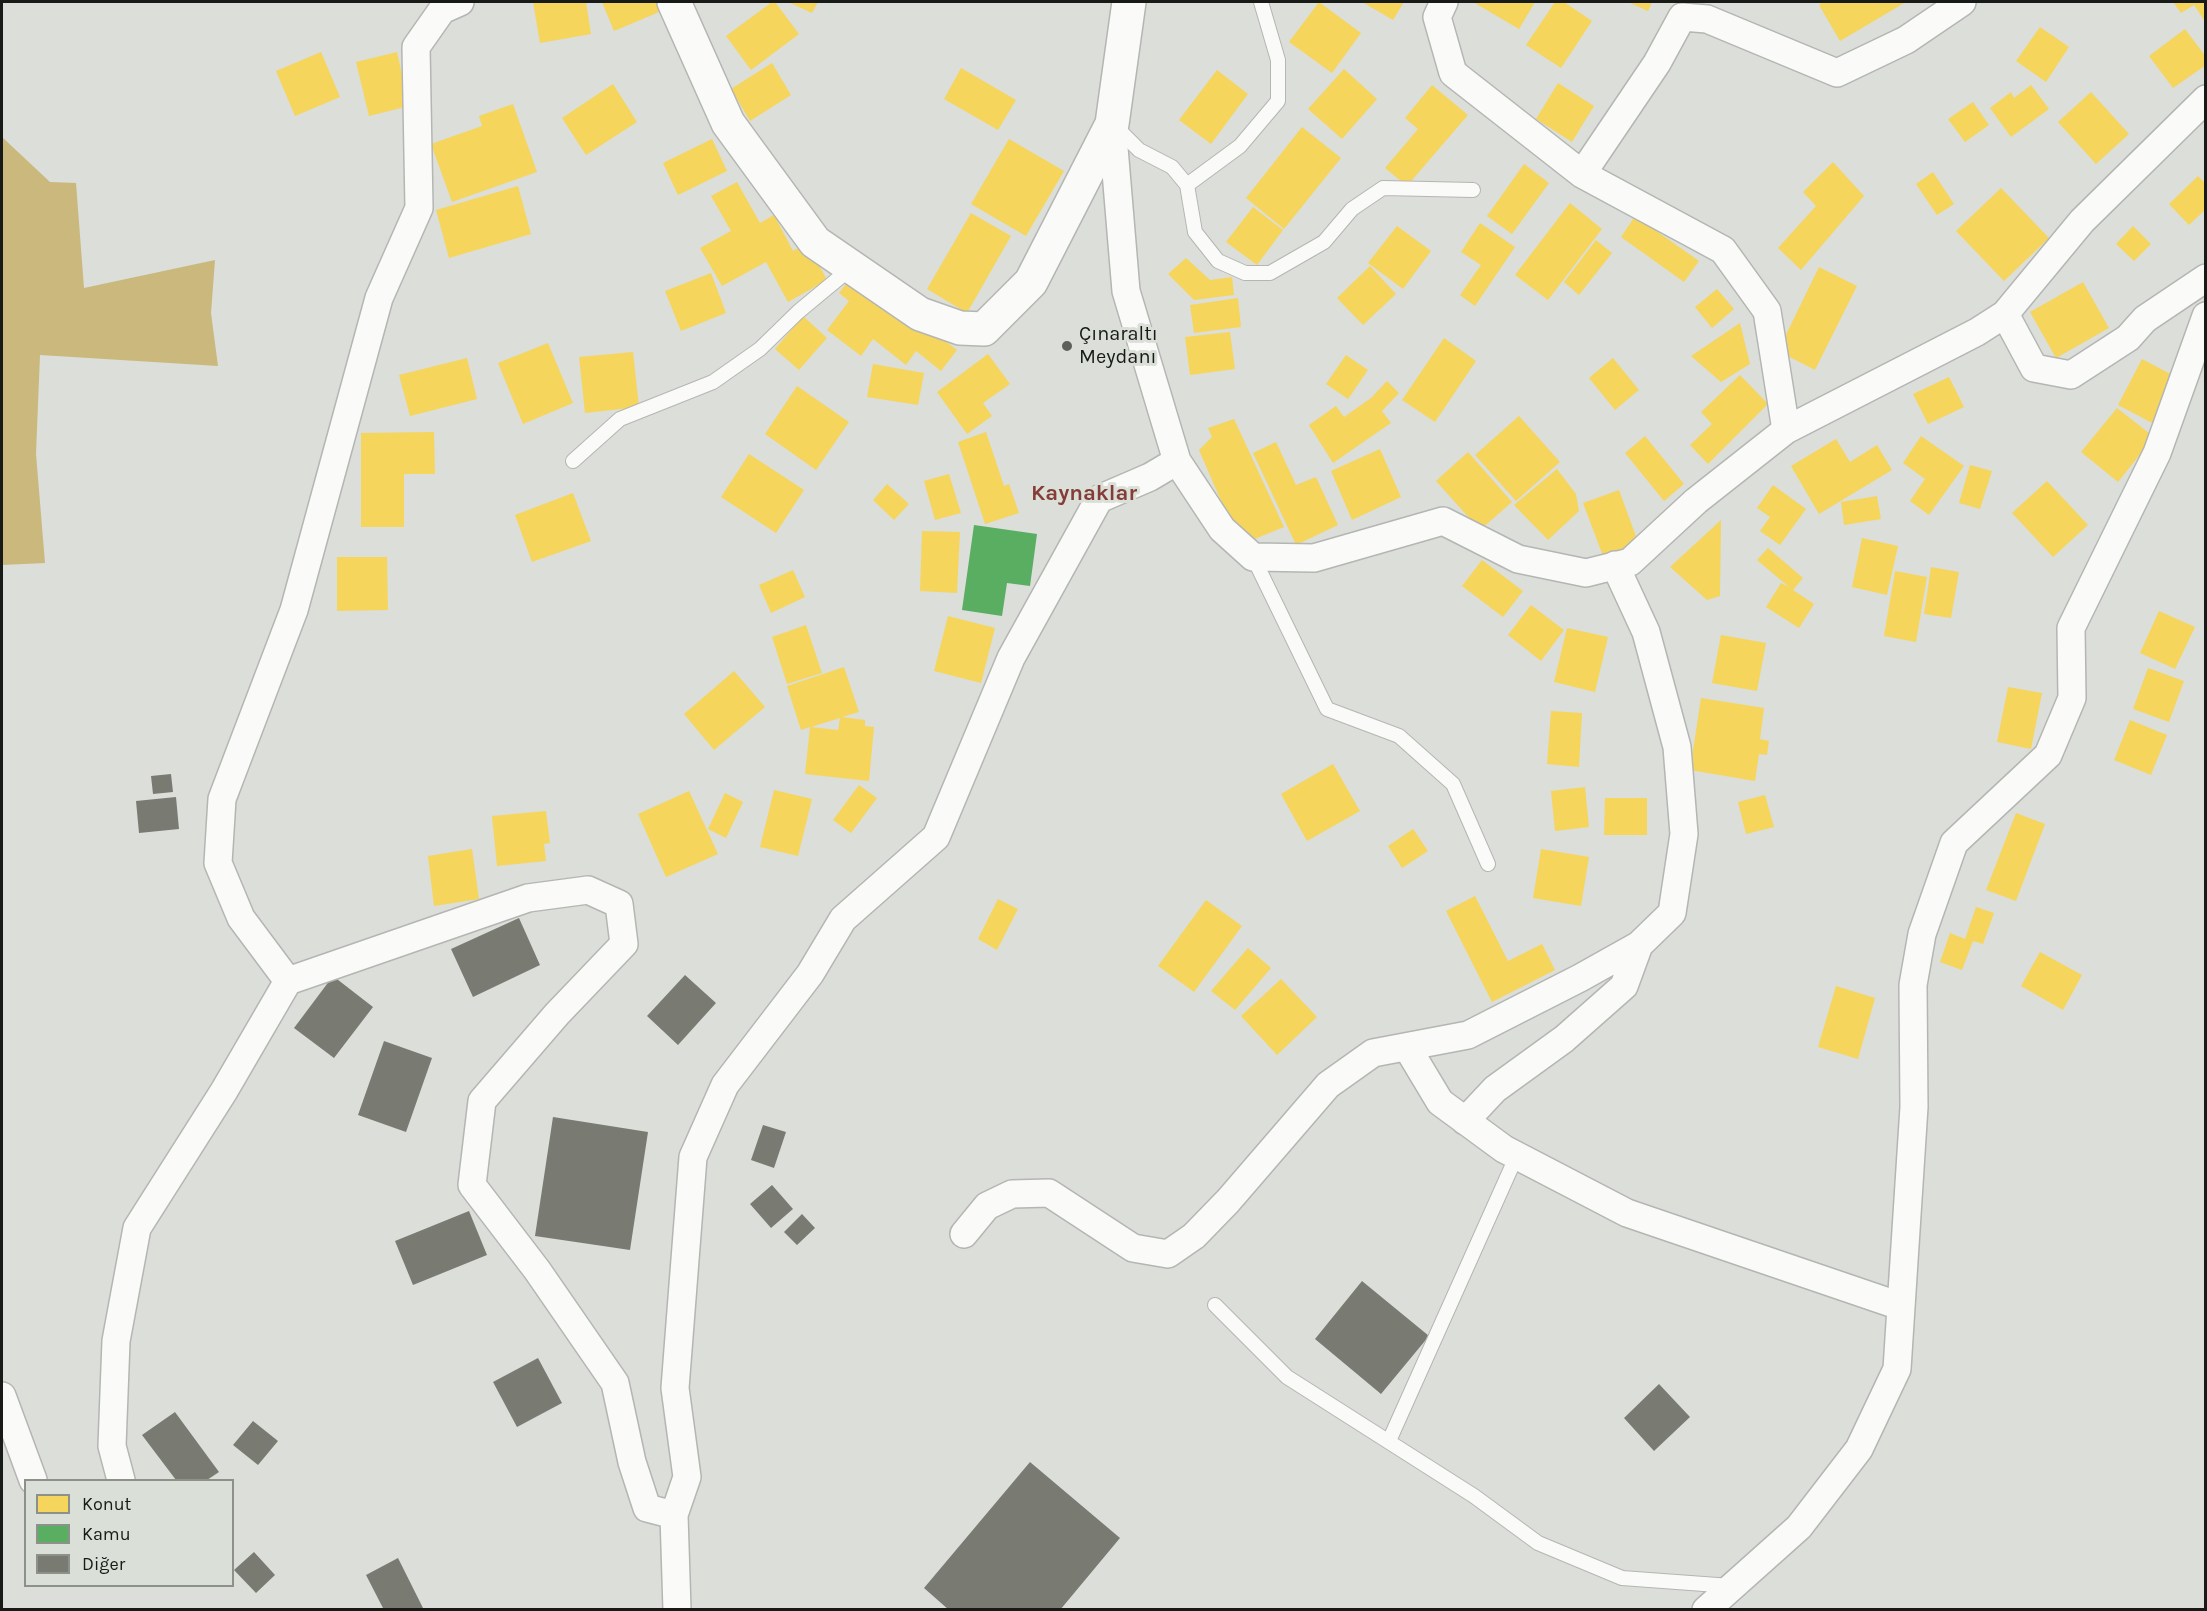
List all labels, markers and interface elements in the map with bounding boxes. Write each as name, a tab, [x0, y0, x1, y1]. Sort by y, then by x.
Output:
place label: Çınaraltı Meydanı	[1079, 322, 1158, 369]
marker: Çınaraltı Meydanı	[1060, 339, 1074, 353]
district label: Kaynaklar	[1031, 481, 1137, 507]
legend	[24, 1479, 234, 1587]
text: Konut	[82, 1493, 131, 1515]
text: Kamu	[82, 1523, 131, 1545]
text: Diğer	[82, 1553, 125, 1575]

